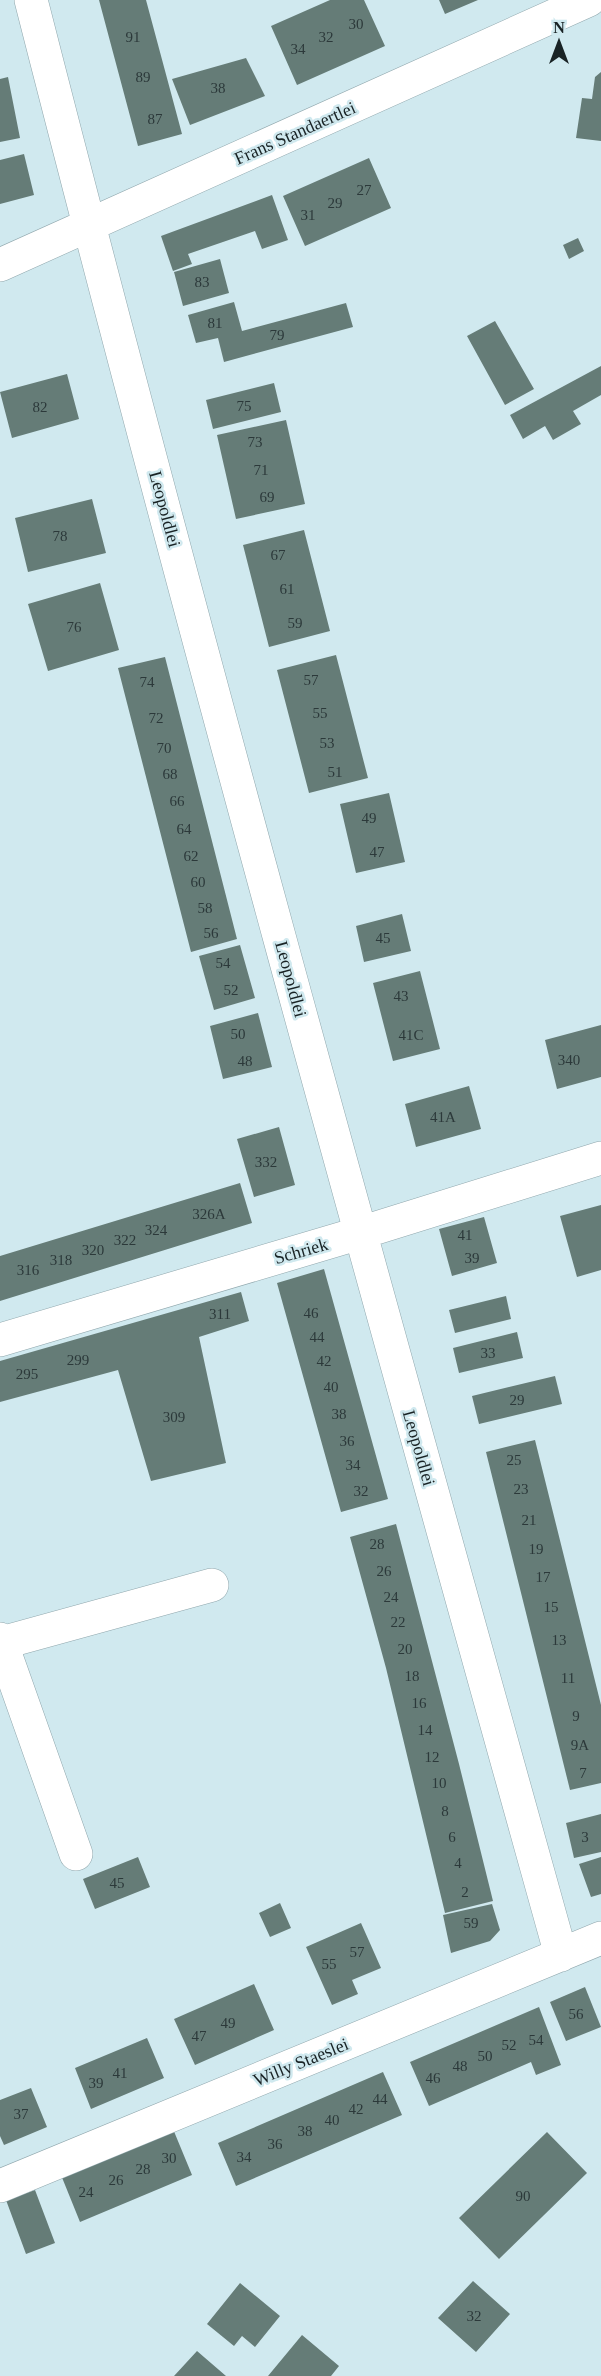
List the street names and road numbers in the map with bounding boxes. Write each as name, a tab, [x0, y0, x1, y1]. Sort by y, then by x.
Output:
street label: Frans Standaertlei	[231, 97, 359, 169]
street label: Leopoldlei	[145, 469, 185, 549]
street label: Leopoldlei	[271, 939, 311, 1019]
street label: Schriek	[272, 1234, 330, 1268]
street label: Leopoldlei	[399, 1408, 439, 1488]
street label: Willy Staeslei	[251, 2034, 351, 2090]

